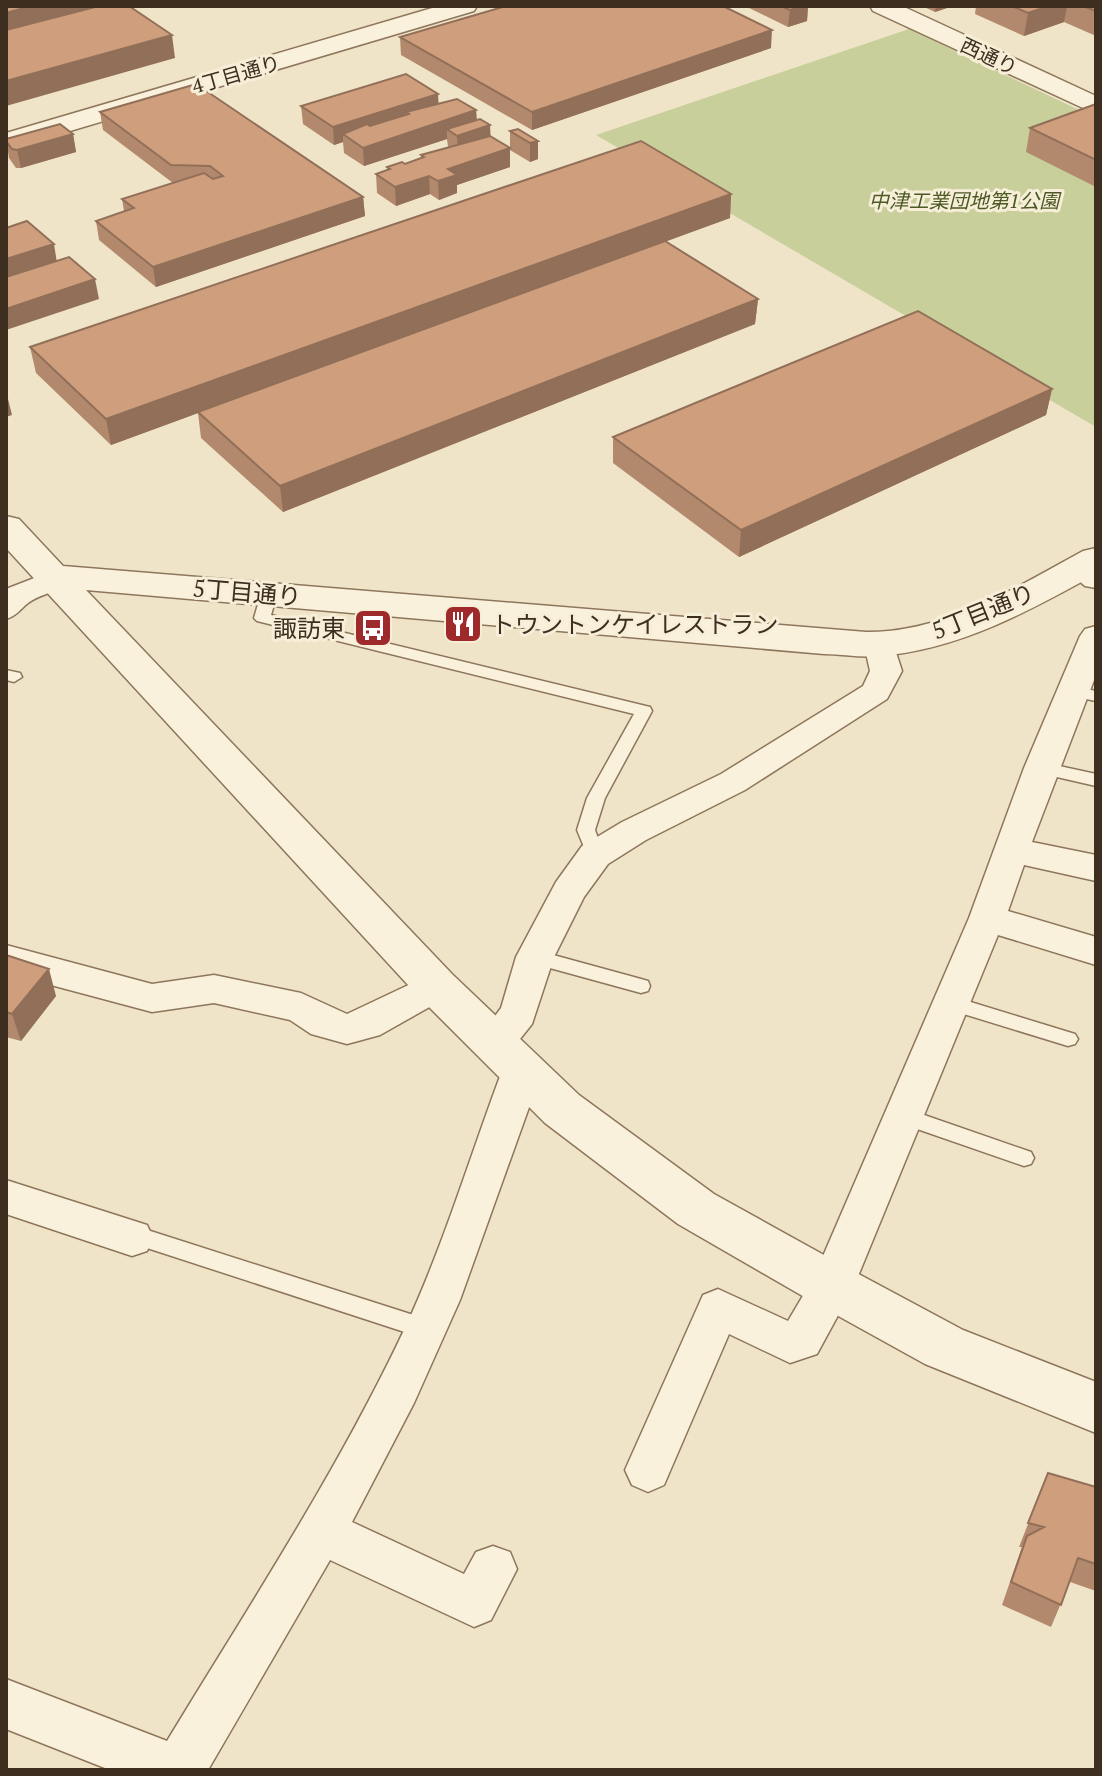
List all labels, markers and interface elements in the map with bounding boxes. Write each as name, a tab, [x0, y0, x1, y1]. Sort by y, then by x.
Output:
street label: 西通り	[956, 31, 1022, 81]
street label: 4丁目通り	[189, 49, 283, 99]
park label: 中津工業団地第1公園	[869, 187, 1062, 214]
street label: 5丁目通り	[191, 571, 303, 613]
street label: 5丁目通り	[927, 576, 1039, 646]
restaurant icon: トウントンケイレストラン	[442, 603, 484, 645]
bus stop icon: 諏訪東	[352, 607, 394, 649]
place label: トウントンケイレストラン	[491, 608, 779, 640]
place label: 諏訪東	[273, 612, 345, 644]

